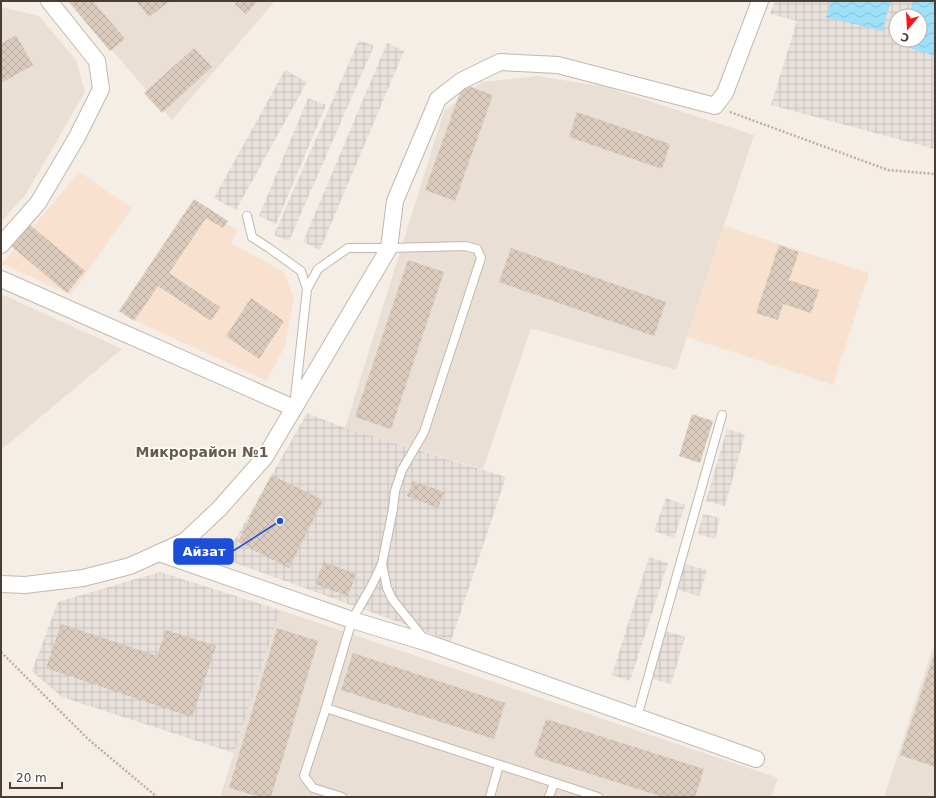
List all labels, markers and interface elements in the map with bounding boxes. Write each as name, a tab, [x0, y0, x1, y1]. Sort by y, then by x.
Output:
north arrow	[888, 8, 928, 48]
text: С	[899, 30, 911, 44]
district label: Микрорайон №1	[136, 444, 268, 460]
callout: Айзат	[174, 539, 233, 564]
text: Айзат	[182, 544, 226, 559]
scale bar	[10, 764, 62, 790]
text: 20 m	[16, 771, 47, 785]

